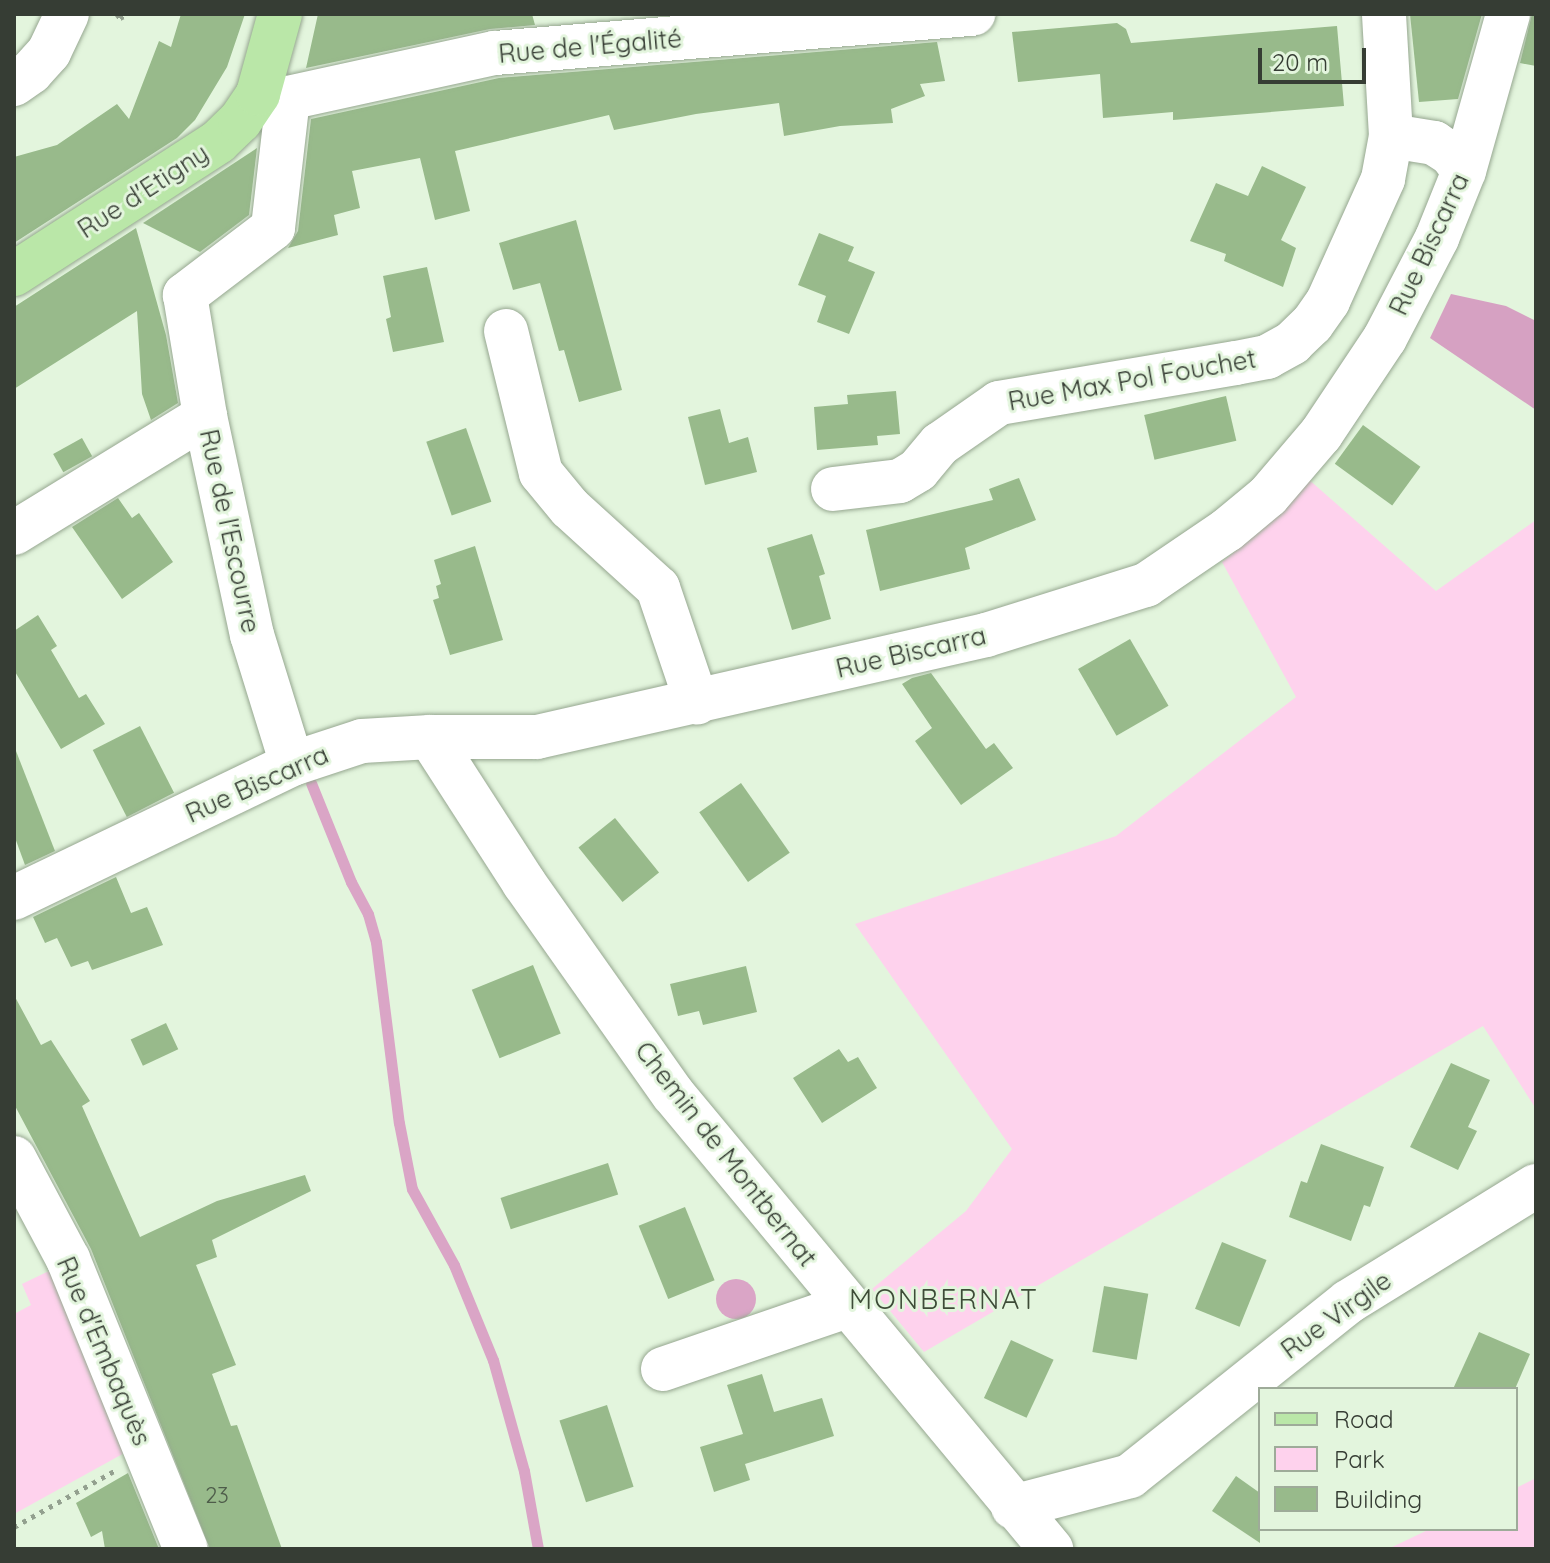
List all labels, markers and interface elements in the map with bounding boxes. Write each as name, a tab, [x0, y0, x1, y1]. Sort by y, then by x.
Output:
street label: Rue de l'Égalité	[497, 22, 683, 70]
scale bar	[1262, 32, 1370, 82]
text: 20 m	[1272, 47, 1328, 77]
street label: Rue d'Etigny	[72, 137, 214, 245]
street label: Rue Biscarra	[1383, 168, 1475, 320]
street label: Rue Max Pol Fouchet	[1006, 343, 1258, 417]
street label: Rue de l'Escourre	[193, 426, 267, 636]
street label: Rue Biscarra	[833, 620, 989, 684]
street label: Rue Biscarra	[181, 739, 333, 829]
street label: Chemin de Montbernat	[629, 1035, 823, 1273]
street label: Rue d'Embaquès	[50, 1252, 158, 1450]
street label: Rue Virgile	[1275, 1265, 1397, 1365]
district label: MONBERNAT	[849, 1282, 1039, 1316]
legend	[1258, 1387, 1518, 1531]
text: Road	[1334, 1404, 1394, 1434]
text: Park	[1334, 1444, 1385, 1474]
house number: 23	[205, 1483, 229, 1509]
text: Building	[1334, 1484, 1422, 1514]

